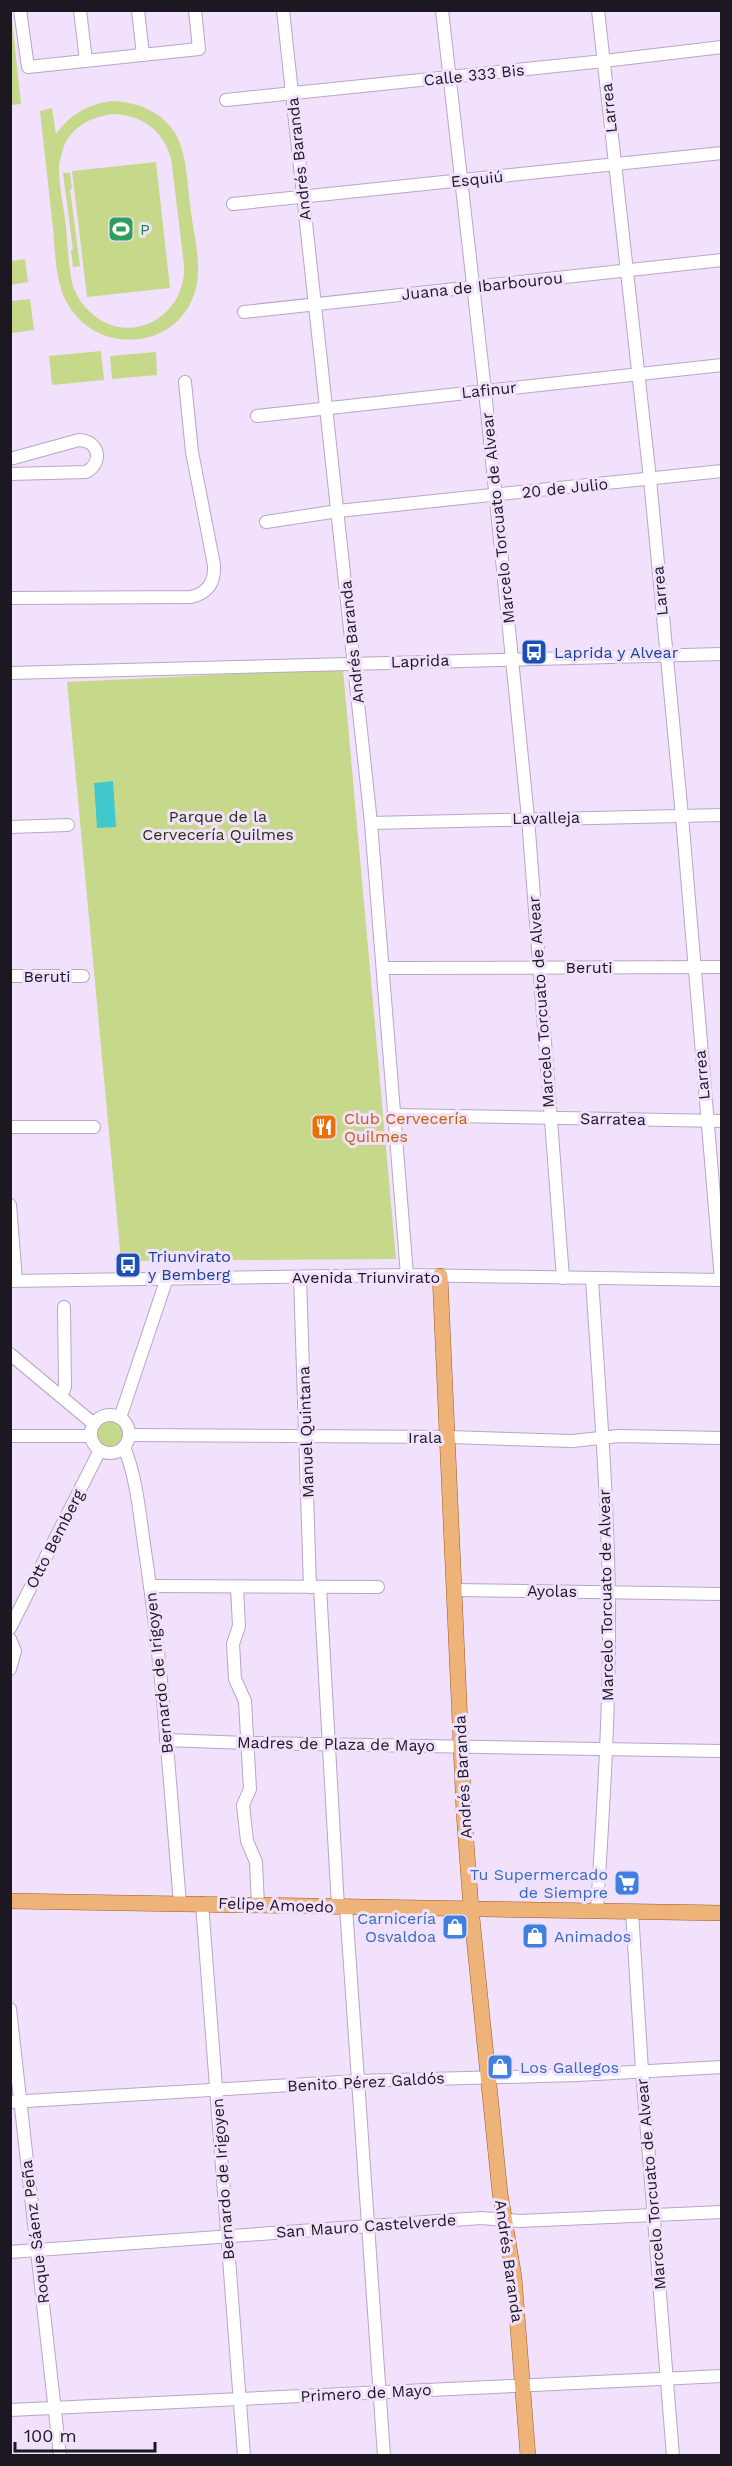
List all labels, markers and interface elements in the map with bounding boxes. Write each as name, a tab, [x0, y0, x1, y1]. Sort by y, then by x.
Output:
street label: Calle 333 Bis	[423, 60, 525, 90]
street label: Larrea	[597, 82, 621, 134]
street label: Andrés Baranda	[283, 96, 315, 222]
street label: Esquiú	[450, 167, 504, 191]
sports icon: P	[106, 214, 136, 244]
place label: P	[140, 220, 150, 239]
street label: Juana de Ibarbourou	[400, 268, 564, 304]
street label: Lafinur	[460, 378, 518, 402]
street label: Marcelo Torcuato de Alvear	[477, 411, 519, 624]
street label: 20 de Julio	[521, 474, 609, 502]
street label: Larrea	[648, 565, 672, 617]
street label: Andrés Baranda	[336, 579, 368, 705]
bus stop icon: Laprida y Alvear	[519, 637, 549, 667]
place label: Laprida y Alvear	[554, 643, 679, 662]
street label: Laprida	[390, 650, 450, 672]
park label: Parque de la Cervecería Quilmes	[142, 807, 294, 844]
street label: Lavalleja	[512, 808, 580, 828]
street label: Marcelo Torcuato de Alvear	[524, 895, 558, 1108]
street label: Beruti	[565, 958, 613, 977]
street label: Beruti	[23, 967, 71, 986]
street label: Larrea	[690, 1049, 714, 1101]
place label: Club Cervecería Quilmes	[344, 1109, 468, 1146]
street label: Sarratea	[580, 1109, 646, 1129]
restaurant icon: Club Cervecería Quilmes	[309, 1112, 339, 1142]
place label: Triunvirato y Bemberg	[148, 1247, 231, 1284]
bus stop icon: Triunvirato y Bemberg	[113, 1250, 143, 1280]
street label: Avenida Triunvirato	[292, 1268, 440, 1287]
street label: Manuel Quintana	[294, 1366, 318, 1498]
street label: Irala	[408, 1428, 442, 1447]
street label: Otto Bemberg	[22, 1486, 88, 1592]
street label: Marcelo Torcuato de Alvear	[595, 1488, 617, 1701]
street label: Ayolas	[527, 1581, 577, 1601]
street label: Bernardo de Irigoyen	[141, 1591, 177, 1755]
street label: Andrés Baranda	[450, 1715, 476, 1839]
street label: Madres de Plaza de Mayo	[237, 1733, 435, 1755]
place label: Tu Supermercado de Siempre	[470, 1865, 608, 1902]
supermarket icon: Tu Supermercado de Siempre	[612, 1868, 642, 1898]
street label: Felipe Amoedo	[218, 1893, 334, 1917]
place label: Carnicería Osvaldoa	[357, 1909, 436, 1946]
shop icon: Carnicería Osvaldoa	[440, 1912, 470, 1942]
shop icon: Animados	[520, 1921, 550, 1951]
place label: Animados	[554, 1927, 631, 1946]
shop icon: Los Gallegos	[485, 2052, 515, 2082]
place label: Los Gallegos	[520, 2058, 619, 2077]
street label: Benito Pérez Galdós	[287, 2068, 445, 2096]
street label: Marcelo Torcuato de Alvear	[632, 2077, 670, 2290]
street label: Bernardo de Irigoyen	[208, 2098, 238, 2260]
street label: Roque Sáenz Peña	[17, 2159, 53, 2305]
street label: Andrés Baranda	[491, 2198, 527, 2324]
street label: San Mauro Castelverde	[275, 2210, 457, 2242]
street label: Primero de Mayo	[300, 2380, 432, 2406]
scale bar	[15, 2415, 154, 2453]
text: 100 m	[24, 2425, 77, 2446]

